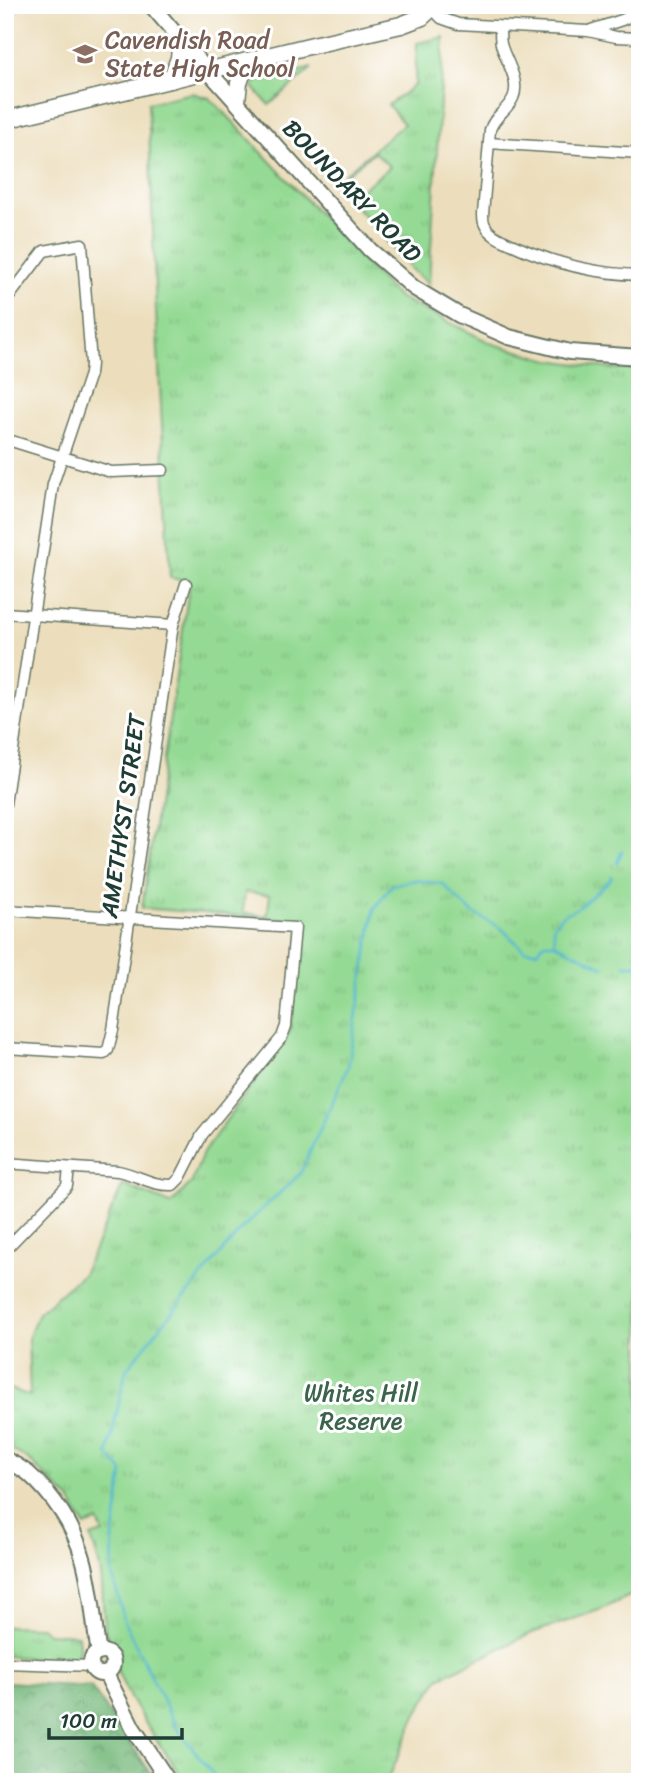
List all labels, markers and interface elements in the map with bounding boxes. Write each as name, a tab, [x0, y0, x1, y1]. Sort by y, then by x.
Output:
place label: Cavendish Road State High School	[105, 19, 296, 89]
school or university icon: Cavendish Road State High School	[71, 40, 99, 68]
street label: BOUNDARY ROAD	[272, 109, 433, 273]
street label: AMETHYST STREET	[88, 710, 158, 922]
park label: Whites Hill Reserve	[304, 1372, 419, 1442]
scale bar	[49, 1696, 182, 1740]
text: 100 m	[60, 1702, 117, 1740]

